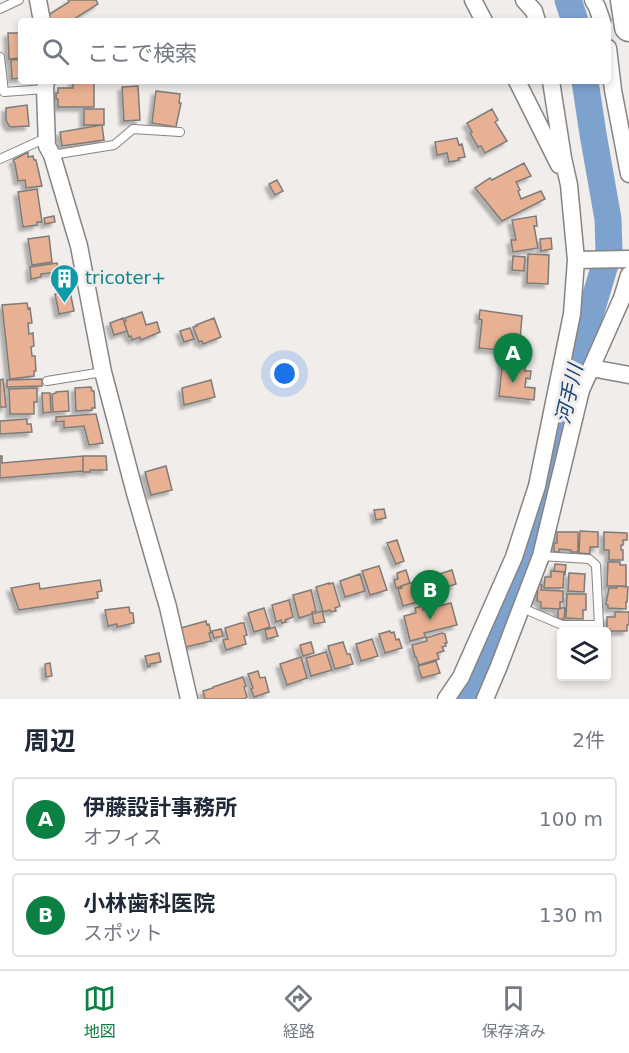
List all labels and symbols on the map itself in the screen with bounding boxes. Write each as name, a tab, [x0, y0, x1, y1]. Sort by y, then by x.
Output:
building icon: tricoter+	[48, 262, 80, 304]
place label: tricoter+	[85, 267, 166, 288]
pin: A	[494, 334, 532, 383]
your location	[270, 359, 299, 388]
water label: 河手川	[551, 360, 588, 426]
pin: B	[410, 570, 450, 620]

